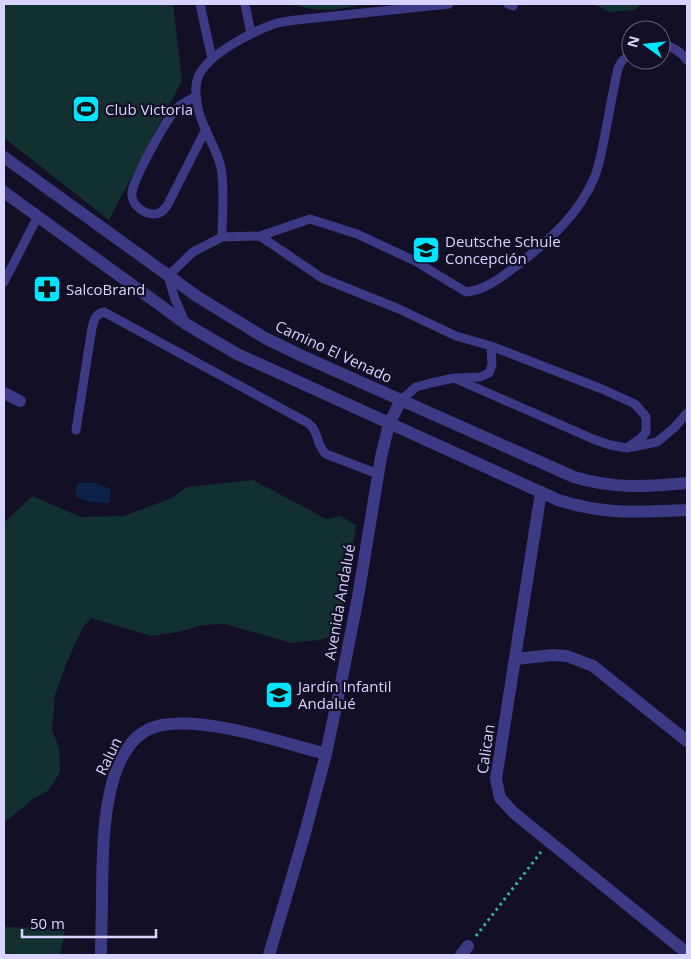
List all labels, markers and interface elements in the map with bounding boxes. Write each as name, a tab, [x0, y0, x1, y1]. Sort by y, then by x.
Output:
north arrow	[621, 20, 671, 70]
text: N	[622, 34, 644, 49]
sports icon: Club Victoria	[71, 94, 101, 124]
place label: Club Victoria	[105, 99, 193, 119]
place label: Deutsche Schule Concepción	[445, 231, 561, 268]
school or university icon: Deutsche Schule Concepción	[411, 235, 441, 265]
pharmacy icon: SalcoBrand	[32, 274, 62, 304]
place label: SalcoBrand	[66, 279, 145, 299]
street label: Camino El Venado	[272, 315, 396, 387]
street label: Avenida Andalué	[319, 542, 359, 662]
place label: Jardín Infantil Andalué	[296, 676, 391, 713]
school or university icon: Jardín Infantil Andalué	[264, 680, 294, 710]
street label: Calican	[472, 723, 498, 775]
street label: Ralun	[90, 734, 126, 778]
scale bar	[22, 906, 156, 938]
text: 50 m	[30, 913, 65, 933]

